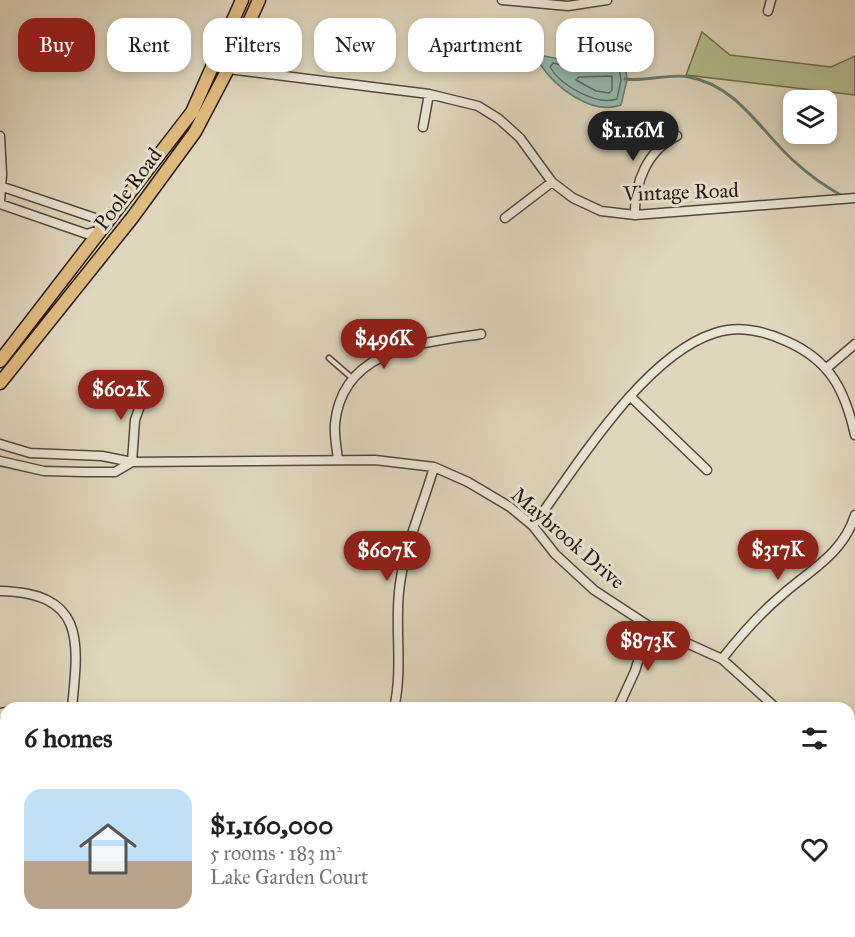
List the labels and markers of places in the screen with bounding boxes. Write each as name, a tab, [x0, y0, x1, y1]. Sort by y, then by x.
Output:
pin: $1.16M	[584, 111, 682, 162]
pin: $496K	[342, 319, 426, 370]
pin: $602K	[79, 370, 163, 421]
pin: $317K	[736, 530, 820, 581]
pin: $607K	[345, 531, 429, 582]
pin: $873K	[606, 621, 690, 672]

